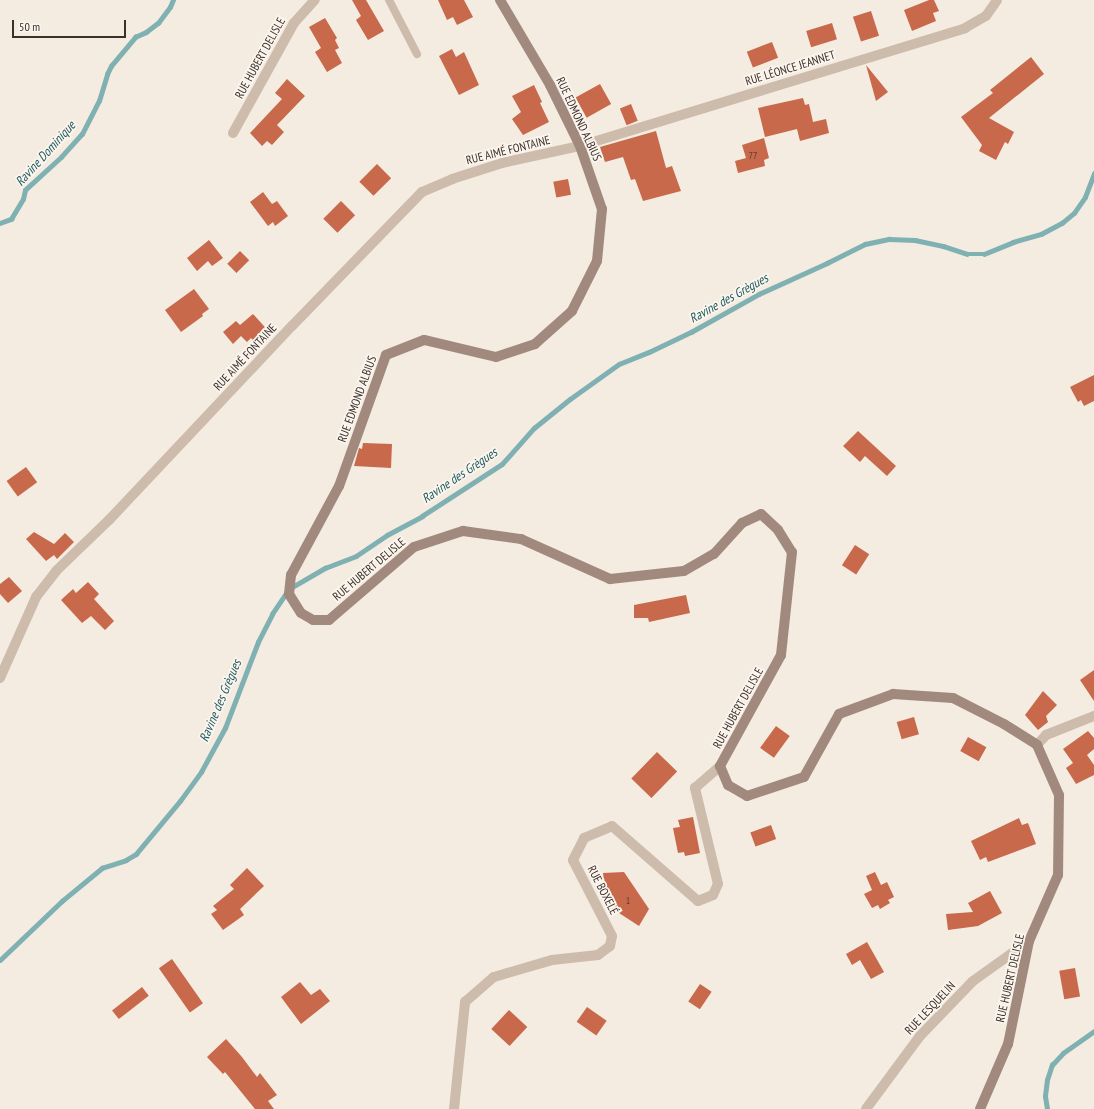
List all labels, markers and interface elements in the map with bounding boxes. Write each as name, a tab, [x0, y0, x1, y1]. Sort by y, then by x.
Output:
scale bar	[14, 12, 128, 38]
street label: RUE HUBERT DELISLE	[232, 15, 288, 101]
text: 50 m	[19, 19, 40, 34]
street label: RUE LÉONCE JEANNET	[743, 47, 837, 89]
street label: RUE EDMOND ALBIUS	[553, 75, 605, 163]
water label: Ravine Dominique	[13, 118, 79, 190]
street label: RUE AIMÉ FONTAINE	[464, 133, 552, 167]
house number: 77	[749, 150, 757, 162]
water label: Ravine des Grègues	[687, 271, 771, 327]
street label: RUE AIMÉ FONTAINE	[210, 321, 280, 393]
street label: RUE EDMOND ALBIUS	[335, 354, 379, 444]
water label: Ravine des Grègues	[419, 445, 501, 507]
street label: RUE HUBERT DELISLE	[330, 534, 408, 604]
water label: Ravine des Grègues	[197, 658, 245, 744]
street label: RUE HUBERT DELISLE	[710, 665, 766, 751]
street label: RUE BOXELÉ	[585, 863, 621, 917]
house number: 1	[626, 895, 630, 907]
street label: RUE HUBERT DELISLE	[993, 932, 1027, 1024]
street label: RUE LESQUELIN	[902, 979, 958, 1037]

